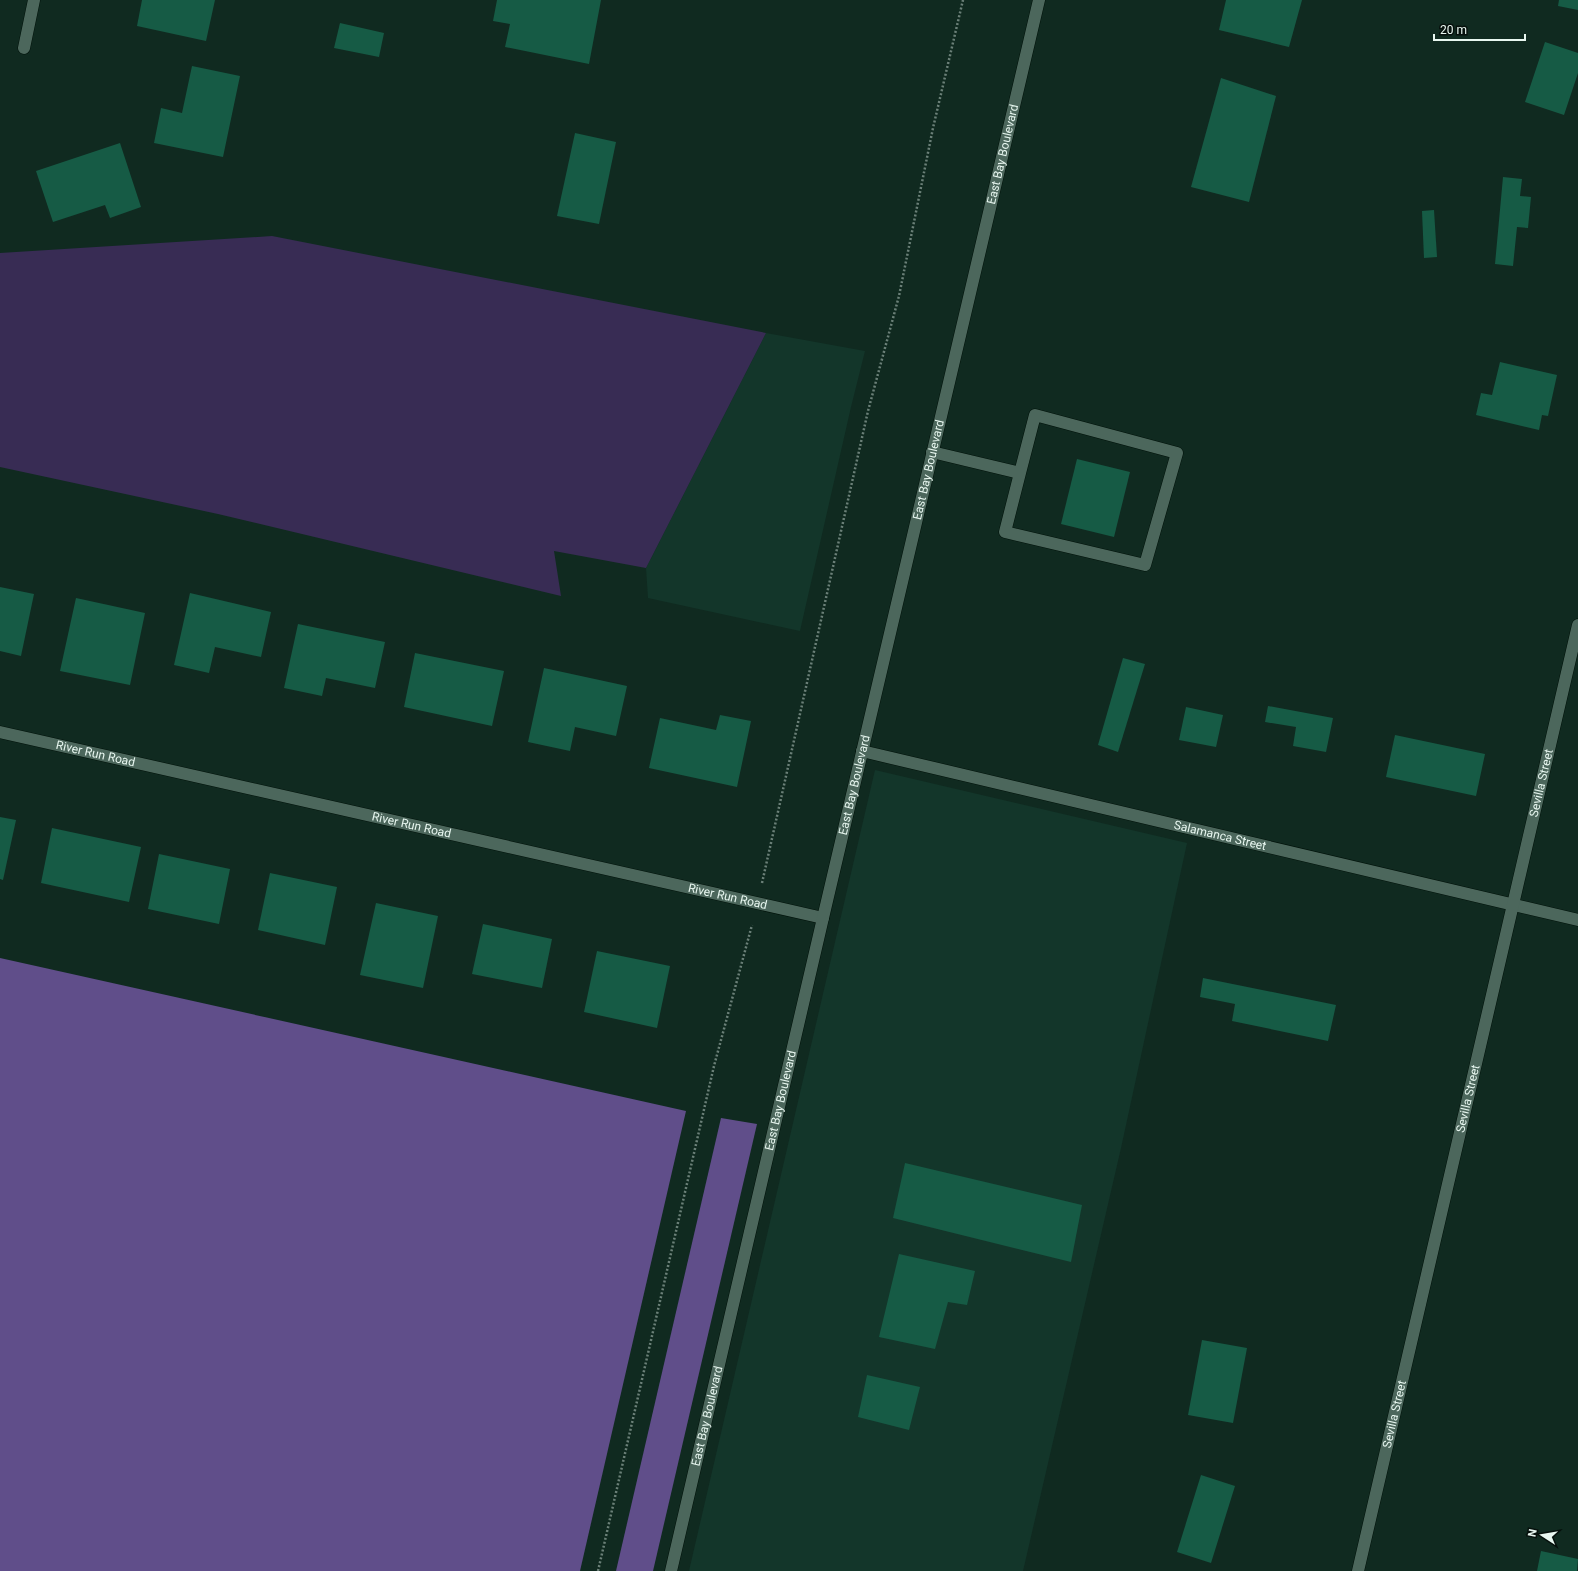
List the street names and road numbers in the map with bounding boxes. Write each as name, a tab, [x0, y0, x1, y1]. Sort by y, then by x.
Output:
street label: East Bay Boulevard	[984, 103, 1021, 206]
street label: East Bay Boulevard	[910, 418, 947, 521]
street label: East Bay Boulevard	[836, 734, 873, 836]
street label: River Run Road	[55, 738, 137, 769]
street label: Sevilla Street	[1527, 748, 1556, 818]
street label: River Run Road	[371, 809, 453, 841]
street label: Salamanca Street	[1173, 818, 1268, 853]
street label: River Run Road	[687, 881, 769, 912]
street label: East Bay Boulevard	[762, 1049, 799, 1152]
street label: Sevilla Street	[1453, 1063, 1483, 1134]
street label: East Bay Boulevard	[689, 1365, 725, 1468]
street label: Sevilla Street	[1380, 1379, 1409, 1449]

